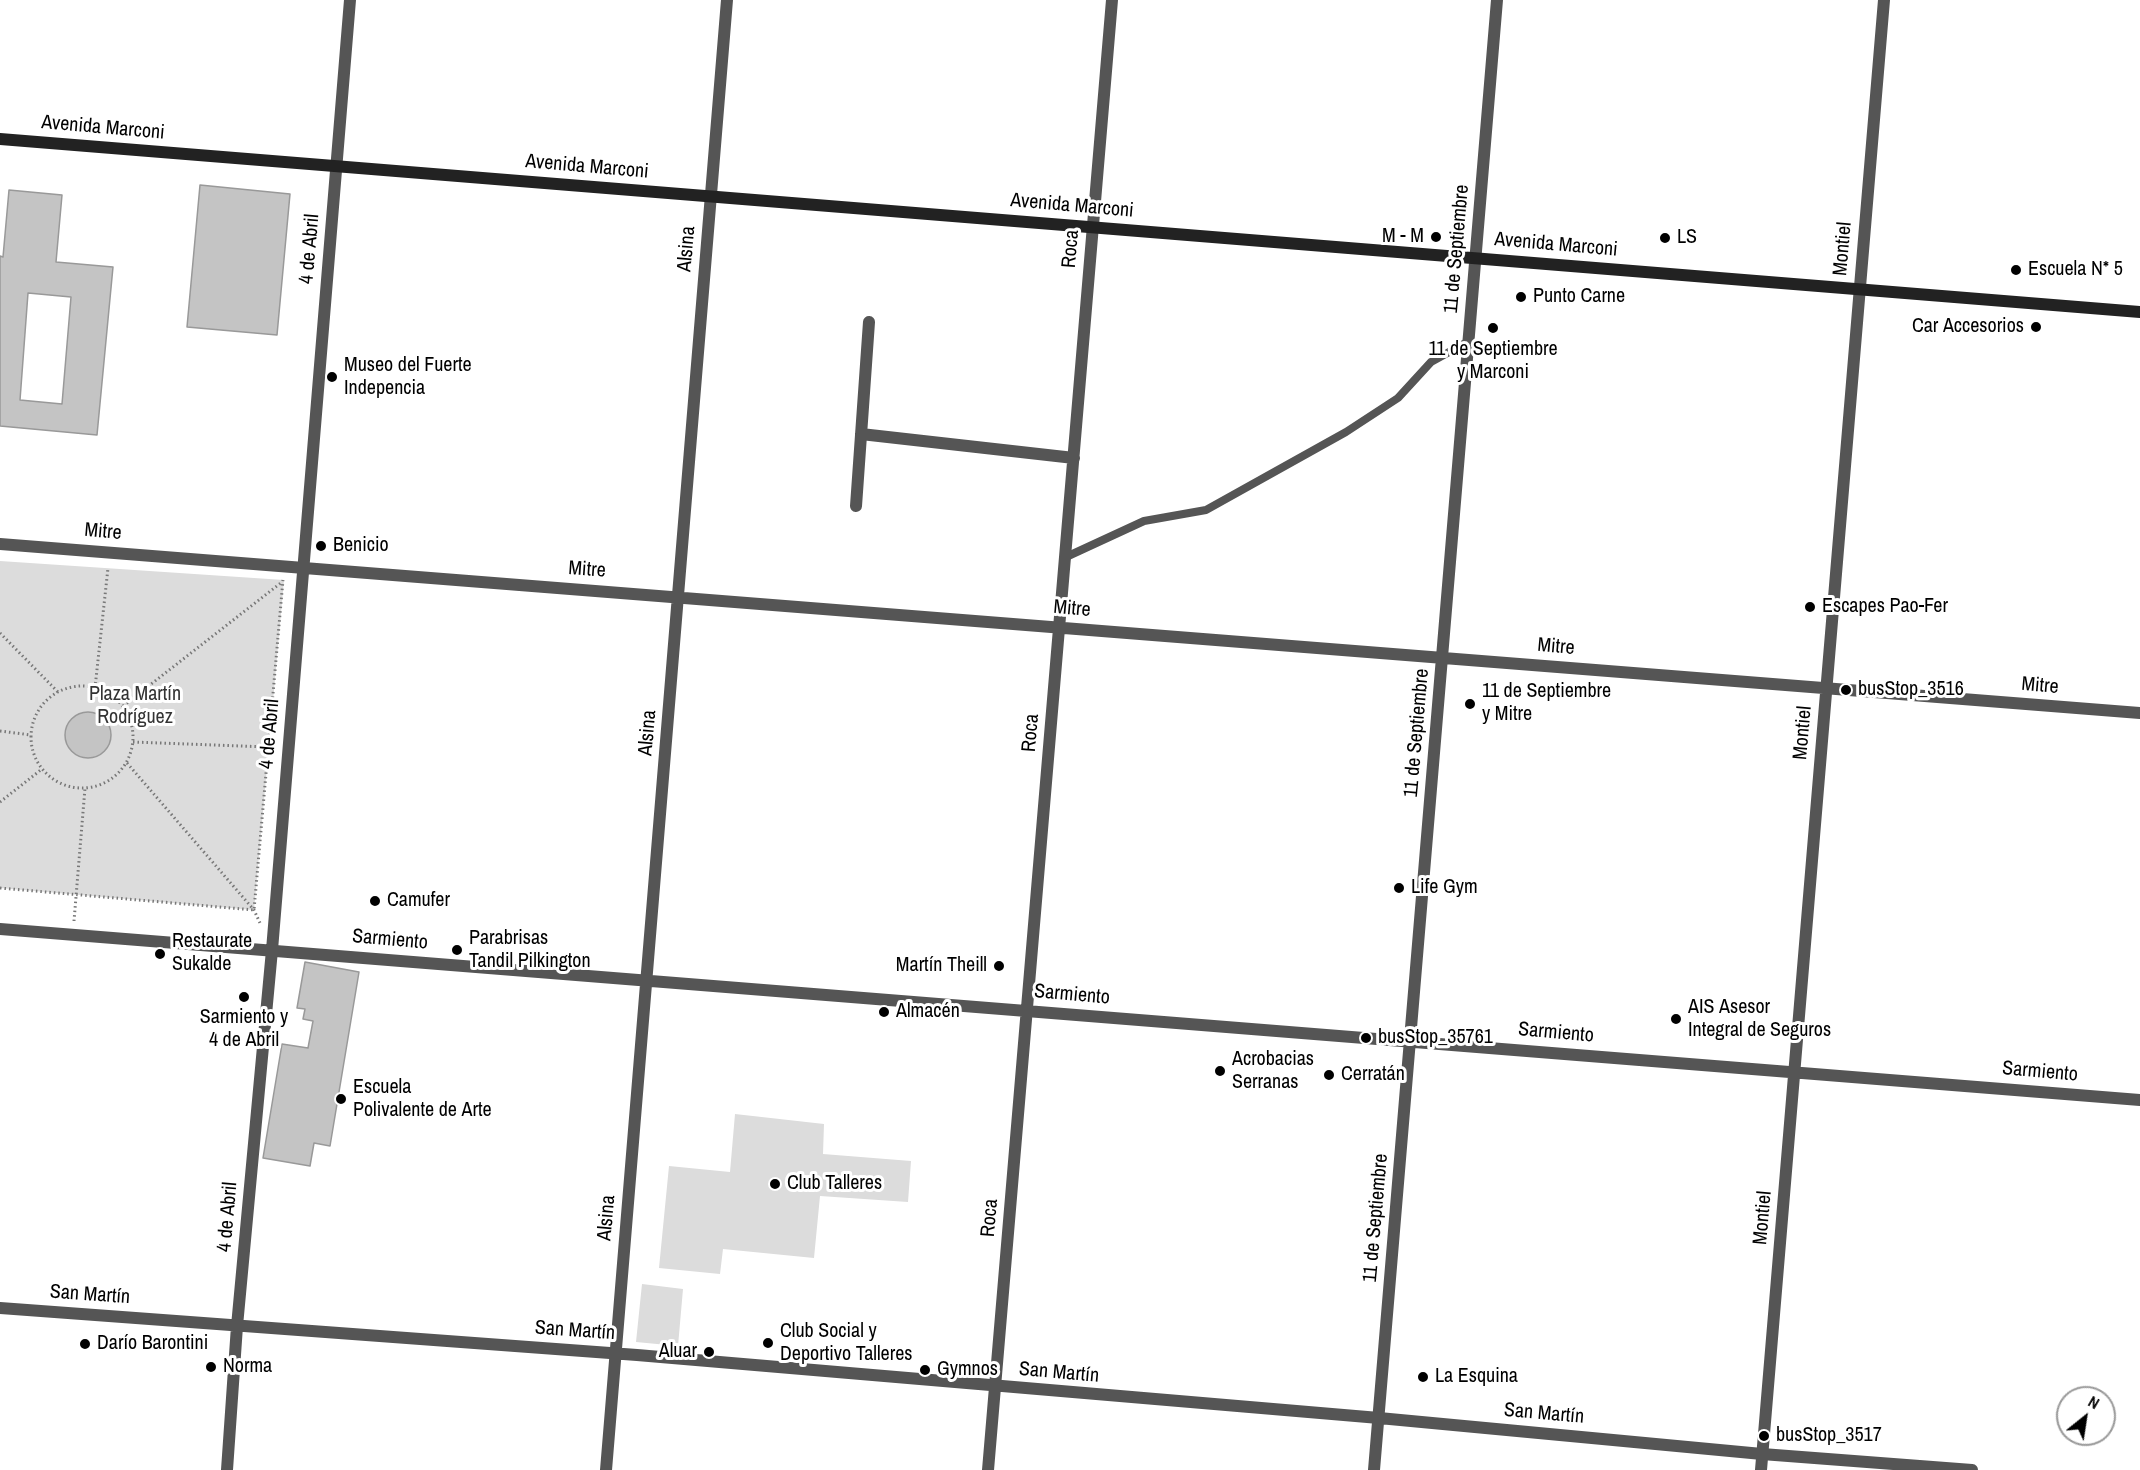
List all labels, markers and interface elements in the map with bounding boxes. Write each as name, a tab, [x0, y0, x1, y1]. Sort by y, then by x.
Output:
street label: Avenida Marconi	[40, 111, 166, 145]
street label: Avenida Marconi	[524, 150, 650, 184]
street label: 11 de Septiembre	[1439, 184, 1475, 314]
street label: Avenida Marconi	[1009, 189, 1135, 223]
street label: 4 de Abril	[295, 213, 325, 285]
street label: Montiel	[1829, 221, 1857, 277]
street label: Alsina	[673, 225, 701, 273]
place label: M - M	[1382, 225, 1424, 249]
place label: LS	[1677, 226, 1697, 250]
street label: Avenida Marconi	[1493, 228, 1619, 262]
street label: Roca	[1057, 229, 1085, 269]
marker: M - M	[1429, 230, 1443, 244]
marker: LS	[1658, 231, 1672, 245]
place label: Escuela N* 5	[2028, 258, 2123, 282]
marker: Escuela N* 5	[2009, 263, 2023, 277]
place label: Punto Carne	[1533, 285, 1625, 309]
marker: Punto Carne	[1514, 290, 1528, 304]
place label: Car Accesorios	[1912, 315, 2024, 339]
marker: Car Accesorios	[2029, 320, 2043, 334]
marker: 11 de Septiembre y Marconi	[1486, 321, 1500, 335]
place label: 11 de Septiembre y Marconi	[1428, 338, 1558, 385]
place label: Museo del Fuerte Indepencia	[344, 354, 472, 401]
marker: Museo del Fuerte Indepencia	[325, 370, 339, 384]
street label: Mitre	[83, 518, 123, 546]
place label: Benicio	[333, 534, 389, 558]
marker: Benicio	[314, 539, 328, 553]
street label: Mitre	[568, 557, 606, 583]
street label: Mitre	[1052, 595, 1092, 623]
place label: Escapes Pao-Fer	[1822, 595, 1948, 619]
marker: Escapes Pao-Fer	[1803, 600, 1817, 614]
street label: Mitre	[1536, 633, 1576, 661]
street label: 11 de Septiembre	[1399, 668, 1435, 798]
street label: Mitre	[2020, 672, 2060, 700]
place label: busStop_3516	[1858, 678, 1964, 702]
place label: 11 de Septiembre y Mitre	[1482, 680, 1611, 727]
park label: Plaza Martín Rodríguez	[89, 683, 181, 730]
marker: busStop_3516	[1839, 683, 1853, 697]
marker: 11 de Septiembre y Mitre	[1463, 697, 1477, 711]
street label: 4 de Abril	[255, 698, 285, 770]
street label: Montiel	[1789, 705, 1817, 761]
street label: Alsina	[634, 709, 662, 757]
street label: Roca	[1017, 713, 1045, 753]
place label: Life Gym	[1411, 876, 1478, 900]
marker: Life Gym	[1392, 881, 1406, 895]
place label: Camufer	[387, 889, 450, 913]
marker: Camufer	[368, 894, 382, 908]
street label: Sarmiento	[351, 925, 429, 955]
place label: Parabrisas Tandil Pilkington	[469, 927, 591, 974]
place label: Restaurate Sukalde	[172, 930, 252, 977]
marker: Parabrisas Tandil Pilkington	[450, 943, 464, 957]
marker: Restaurate Sukalde	[153, 947, 167, 961]
place label: Martín Theill	[896, 954, 987, 978]
marker: Martín Theill	[992, 959, 1006, 973]
street label: Sarmiento	[1033, 980, 1111, 1010]
marker: Sarmiento y 4 de Abril	[237, 990, 251, 1004]
place label: AIS Asesor Integral de Seguros	[1688, 996, 1831, 1043]
place label: Almacén	[896, 1000, 960, 1024]
marker: Almacén	[877, 1005, 891, 1019]
place label: Sarmiento y 4 de Abril	[200, 1006, 288, 1053]
marker: AIS Asesor Integral de Seguros	[1669, 1012, 1683, 1026]
street label: Sarmiento	[1517, 1018, 1595, 1048]
place label: busStop_35761	[1378, 1026, 1493, 1050]
marker: busStop_35761	[1359, 1031, 1373, 1045]
place label: Acrobacias Serranas	[1232, 1048, 1314, 1095]
street label: Sarmiento	[2001, 1057, 2079, 1087]
place label: Cerratán	[1341, 1063, 1405, 1087]
marker: Acrobacias Serranas	[1213, 1064, 1227, 1078]
marker: Cerratán	[1322, 1068, 1336, 1082]
place label: Escuela Polivalente de Arte	[353, 1076, 492, 1123]
marker: Escuela Polivalente de Arte	[334, 1092, 348, 1106]
street label: 11 de Septiembre	[1358, 1153, 1394, 1283]
place label: Club Talleres	[787, 1172, 882, 1196]
marker: Club Talleres	[768, 1177, 782, 1191]
street label: 4 de Abril	[213, 1181, 243, 1253]
street label: Montiel	[1749, 1190, 1777, 1246]
street label: Alsina	[593, 1194, 621, 1242]
street label: Roca	[976, 1198, 1004, 1238]
street label: San Martín	[49, 1280, 131, 1310]
street label: San Martín	[534, 1316, 616, 1346]
place label: Club Social y Deportivo Talleres	[780, 1320, 912, 1367]
place label: Darío Barontini	[97, 1332, 208, 1356]
marker: Club Social y Deportivo Talleres	[761, 1336, 775, 1350]
marker: Darío Barontini	[78, 1337, 92, 1351]
place label: Aluar	[659, 1340, 697, 1364]
marker: Aluar	[702, 1345, 716, 1359]
place label: Norma	[223, 1355, 272, 1379]
place label: Gymnos	[937, 1358, 998, 1382]
street label: San Martín	[1018, 1358, 1100, 1388]
marker: Norma	[204, 1360, 218, 1374]
marker: Gymnos	[918, 1363, 932, 1377]
place label: La Esquina	[1435, 1365, 1518, 1389]
marker: La Esquina	[1416, 1370, 1430, 1384]
north arrow	[2056, 1386, 2116, 1446]
text: N	[2084, 1390, 2104, 1414]
street label: San Martín	[1503, 1399, 1585, 1429]
place label: busStop_3517	[1776, 1424, 1882, 1448]
marker: busStop_3517	[1757, 1429, 1771, 1443]

